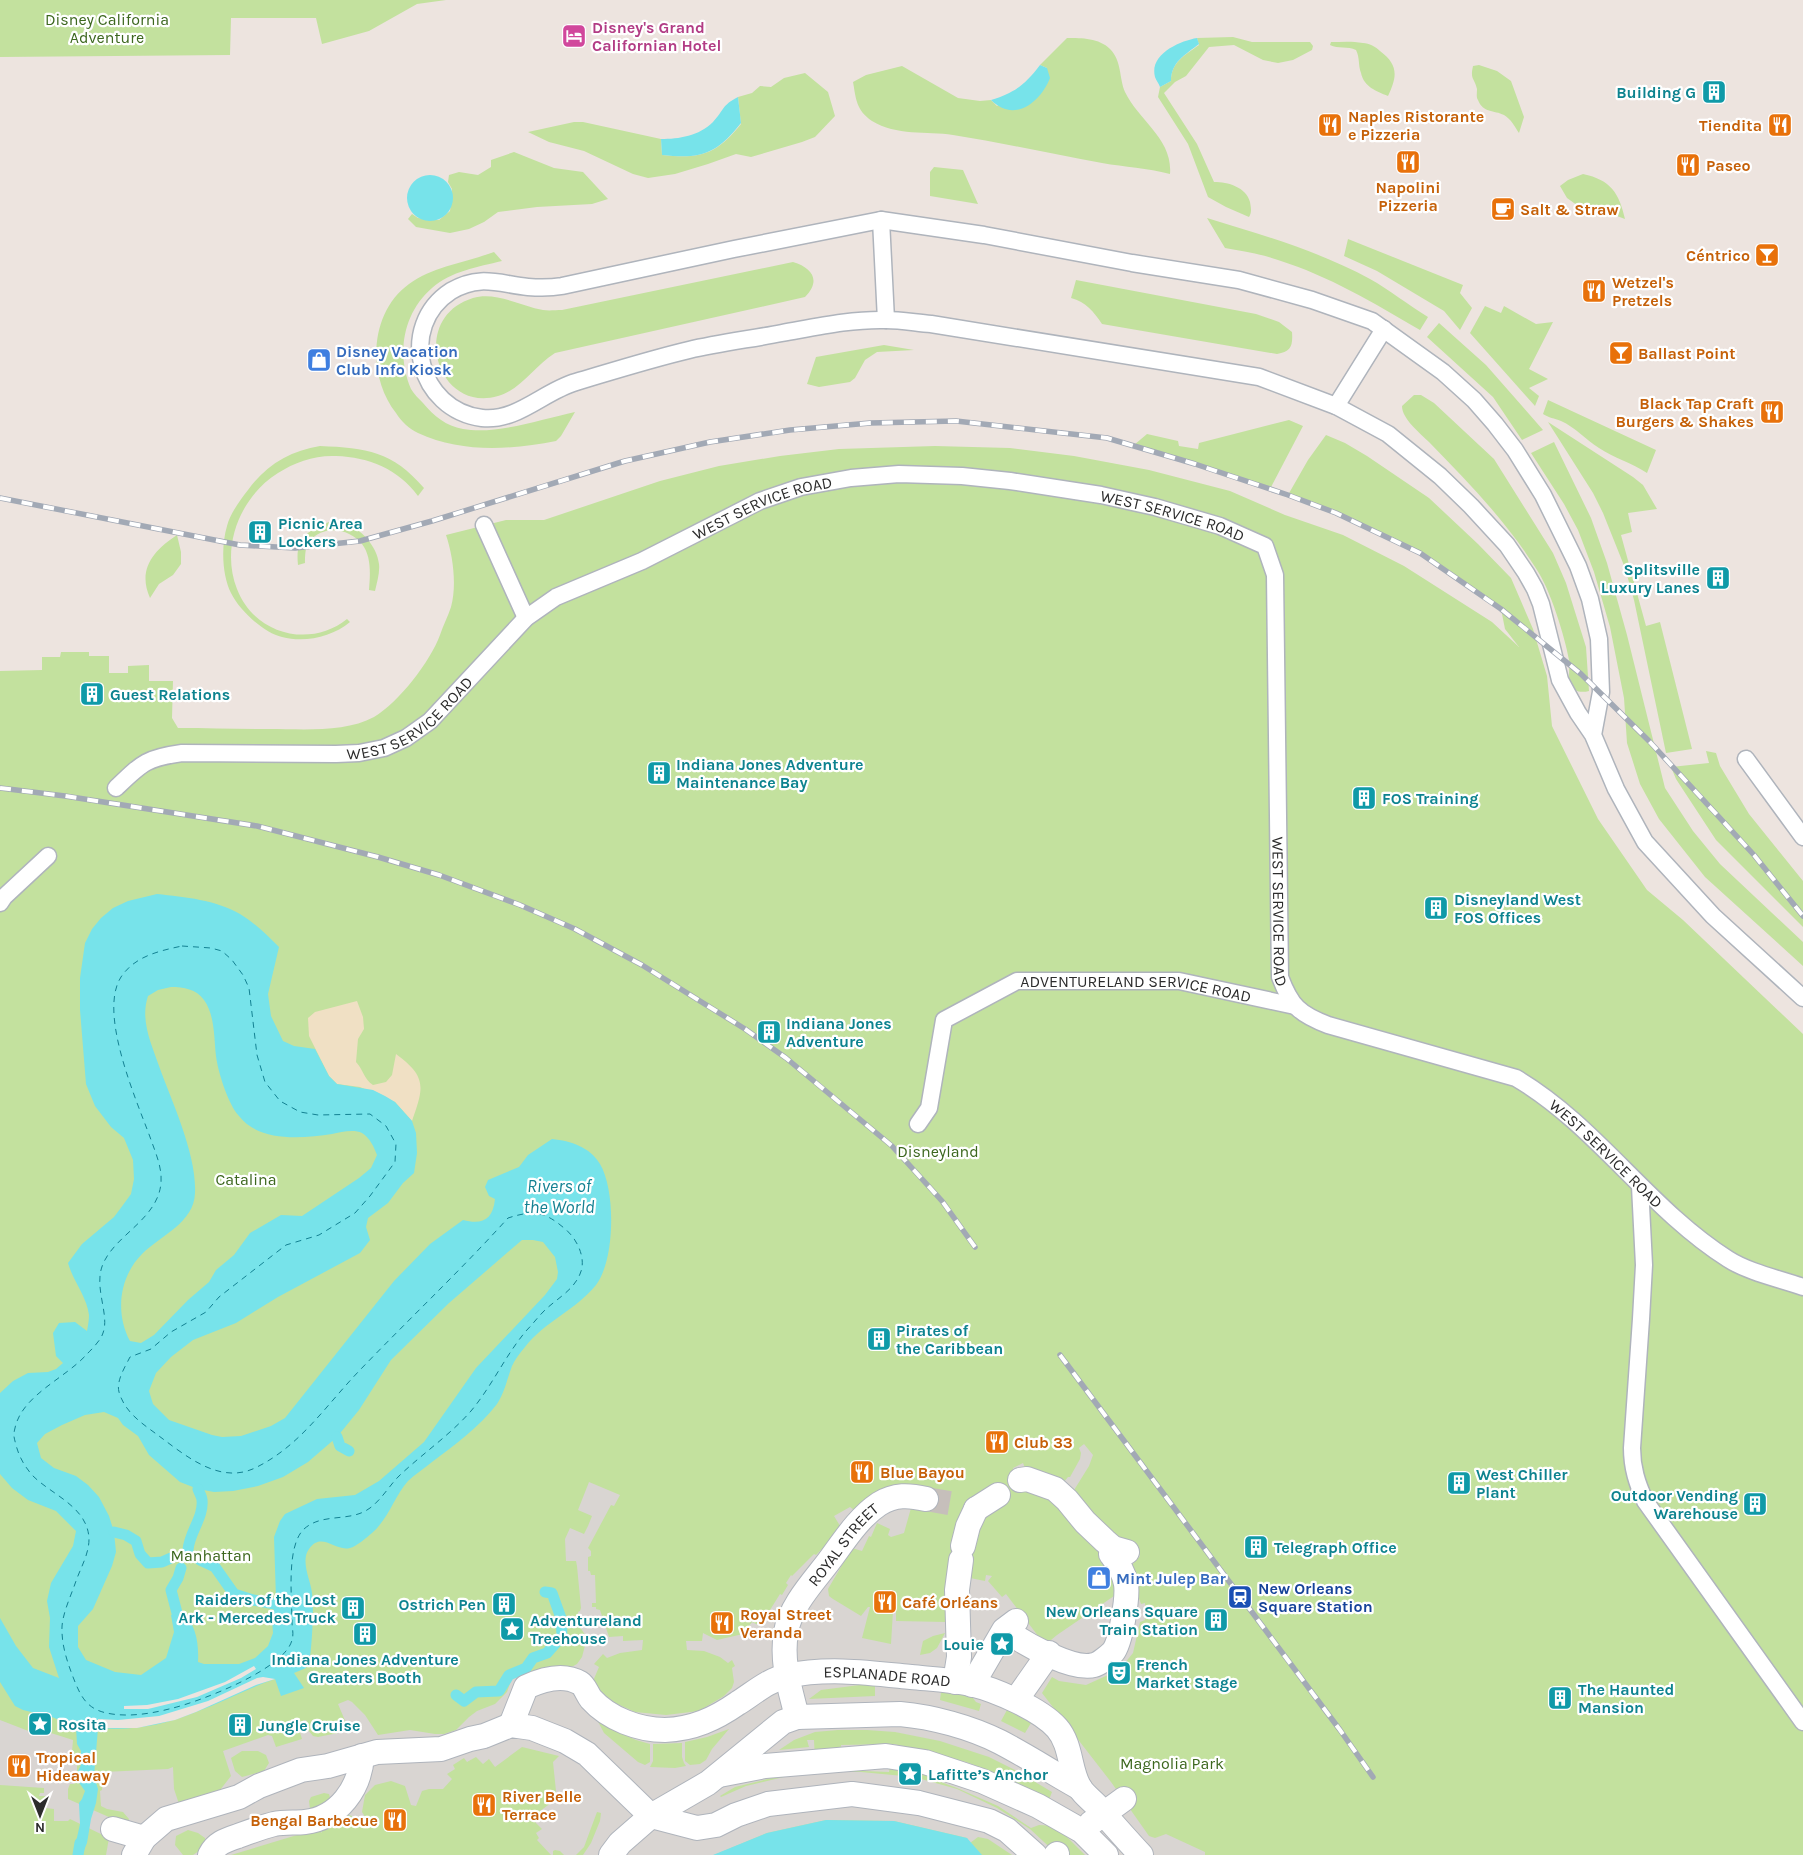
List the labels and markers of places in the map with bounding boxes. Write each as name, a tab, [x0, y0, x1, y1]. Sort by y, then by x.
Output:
place label: Disney's Grand Californian Hotel	[592, 18, 721, 55]
hotel icon: Disney's Grand Californian Hotel	[561, 23, 587, 49]
building icon: Building G	[1701, 79, 1727, 105]
place label: Building G	[1616, 83, 1696, 102]
place label: Naples Ristorante e Pizzeria	[1348, 107, 1484, 144]
restaurant icon: Naples Ristorante e Pizzeria	[1317, 112, 1343, 138]
restaurant icon: Tiendita	[1767, 112, 1793, 138]
place label: Tiendita	[1699, 116, 1762, 135]
restaurant icon: Napolini Pizzeria	[1395, 149, 1421, 175]
restaurant icon: Paseo	[1675, 152, 1701, 178]
place label: Paseo	[1706, 156, 1751, 175]
place label: Napolini Pizzeria	[1376, 178, 1440, 215]
cafe icon: Salt & Straw	[1490, 196, 1516, 222]
place label: Salt & Straw	[1520, 200, 1619, 219]
bar icon: Céntrico	[1754, 242, 1780, 268]
place label: Céntrico	[1686, 246, 1750, 265]
place label: Wetzel's Pretzels	[1612, 273, 1674, 310]
restaurant icon: Wetzel's Pretzels	[1581, 278, 1607, 304]
bar icon: Ballast Point	[1608, 340, 1634, 366]
place label: Disney Vacation Club Info Kiosk	[336, 342, 458, 379]
place label: Ballast Point	[1638, 344, 1736, 363]
shop icon: Disney Vacation Club Info Kiosk	[306, 347, 332, 373]
place label: Black Tap Craft Burgers & Shakes	[1615, 394, 1754, 431]
restaurant icon: Black Tap Craft Burgers & Shakes	[1759, 399, 1785, 425]
place label: Picnic Area Lockers	[278, 514, 363, 551]
building icon: Picnic Area Lockers	[247, 519, 273, 545]
place label: Splitsville Luxury Lanes	[1601, 560, 1700, 597]
building icon: Splitsville Luxury Lanes	[1705, 565, 1731, 591]
building icon: Guest Relations	[79, 681, 105, 707]
place label: Guest Relations	[110, 685, 230, 704]
place label: Indiana Jones Adventure Maintenance Bay	[676, 755, 863, 792]
building icon: Indiana Jones Adventure Maintenance Bay	[646, 760, 672, 786]
building icon: FOS Training	[1351, 785, 1377, 811]
place label: FOS Training	[1382, 789, 1478, 808]
place label: Disneyland West FOS Offices	[1454, 890, 1581, 927]
building icon: Disneyland West FOS Offices	[1423, 895, 1449, 921]
place label: Indiana Jones Adventure	[786, 1014, 892, 1051]
building icon: Indiana Jones Adventure	[756, 1019, 782, 1045]
place label: Pirates of the Caribbean	[896, 1321, 1003, 1358]
building icon: Pirates of the Caribbean	[866, 1326, 892, 1352]
restaurant icon: Club 33	[984, 1429, 1010, 1455]
place label: Club 33	[1014, 1433, 1073, 1452]
restaurant icon: Blue Bayou	[849, 1459, 875, 1485]
place label: Blue Bayou	[880, 1463, 965, 1482]
place label: West Chiller Plant	[1476, 1465, 1568, 1502]
building icon: West Chiller Plant	[1446, 1470, 1472, 1496]
place label: Outdoor Vending Warehouse	[1611, 1486, 1738, 1523]
building icon: Outdoor Vending Warehouse	[1742, 1491, 1768, 1517]
building icon: Telegraph Office	[1243, 1534, 1269, 1560]
place label: Telegraph Office	[1274, 1538, 1397, 1557]
shop icon: Mint Julep Bar	[1086, 1565, 1112, 1591]
place label: Mint Julep Bar	[1116, 1569, 1227, 1588]
place label: New Orleans Square Station	[1258, 1579, 1373, 1616]
station icon: New Orleans Square Station	[1227, 1584, 1253, 1610]
restaurant icon: Café Orléans	[872, 1589, 898, 1615]
place label: Raiders of the Lost Ark - Mercedes Truck	[178, 1590, 337, 1627]
building icon: Ostrich Pen	[491, 1591, 517, 1617]
place label: Café Orléans	[902, 1593, 998, 1612]
building icon: Raiders of the Lost Ark - Mercedes Truck	[340, 1595, 366, 1621]
place label: Ostrich Pen	[399, 1595, 486, 1614]
place label: New Orleans Square Train Station	[1045, 1602, 1198, 1639]
place label: Royal Street Veranda	[740, 1605, 832, 1642]
building icon: New Orleans Square Train Station	[1203, 1607, 1229, 1633]
restaurant icon: Royal Street Veranda	[709, 1610, 735, 1636]
place label: Adventureland Treehouse	[530, 1611, 642, 1648]
place icon: Adventureland Treehouse	[499, 1616, 525, 1642]
building icon: Indiana Jones Adventure Greaters Booth	[352, 1621, 378, 1647]
place icon: Louie	[989, 1631, 1015, 1657]
place label: Louie	[943, 1635, 984, 1654]
place label: Indiana Jones Adventure Greaters Booth	[271, 1650, 459, 1687]
place label: French Market Stage	[1136, 1655, 1238, 1692]
theatre icon: French Market Stage	[1106, 1660, 1132, 1686]
place label: The Haunted Mansion	[1578, 1680, 1674, 1717]
building icon: The Haunted Mansion	[1547, 1685, 1573, 1711]
place icon: Rosita	[27, 1711, 53, 1737]
building icon: Jungle Cruise	[227, 1712, 253, 1738]
place label: Rosita	[58, 1715, 107, 1734]
place label: Jungle Cruise	[258, 1716, 360, 1735]
place label: Tropical Hideaway	[36, 1748, 110, 1785]
restaurant icon: Tropical Hideaway	[6, 1753, 32, 1779]
place icon: Lafitte’s Anchor	[897, 1761, 923, 1787]
place label: Lafitte’s Anchor	[928, 1765, 1049, 1784]
place label: River Belle Terrace	[502, 1787, 582, 1824]
restaurant icon: River Belle Terrace	[471, 1792, 497, 1818]
restaurant icon: Bengal Barbecue	[382, 1807, 408, 1833]
place label: Bengal Barbecue	[250, 1811, 378, 1830]

